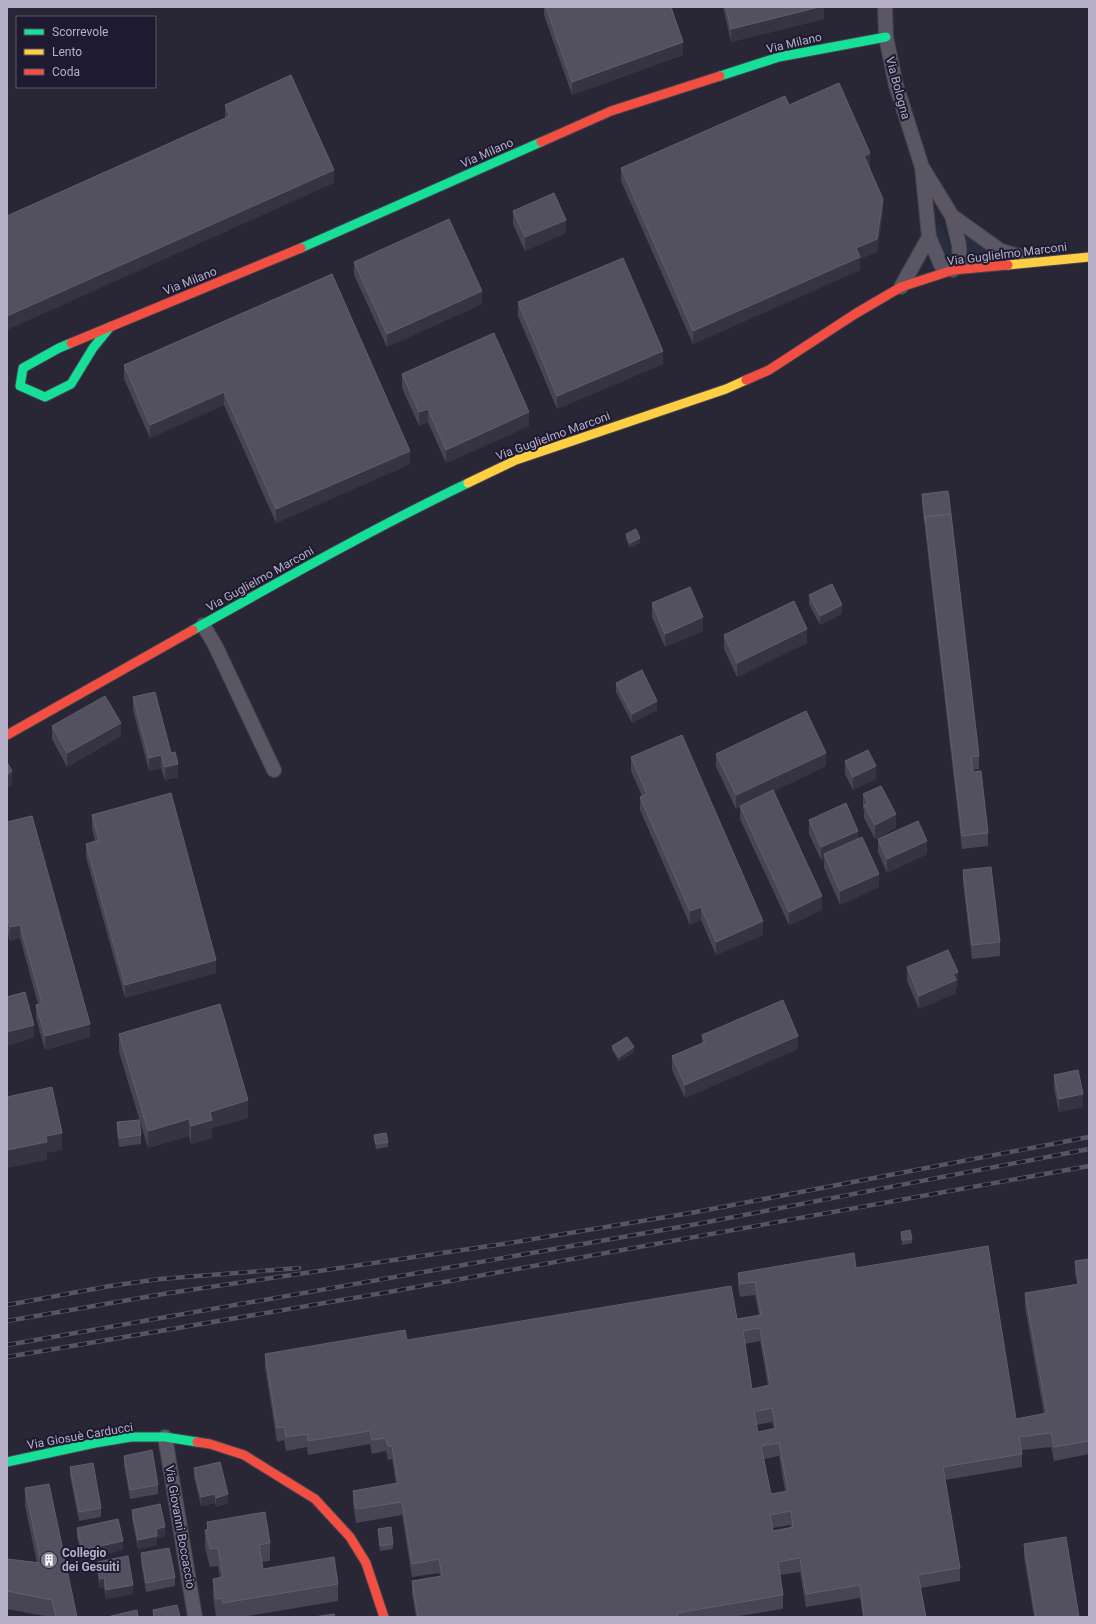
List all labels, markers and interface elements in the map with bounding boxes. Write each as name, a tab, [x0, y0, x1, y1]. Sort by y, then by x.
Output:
legend	[16, 16, 156, 88]
text: Scorrevole	[52, 25, 108, 39]
street label: Via Milano	[765, 30, 823, 56]
text: Lento	[52, 45, 82, 59]
street label: Via Bologna	[883, 55, 913, 121]
text: Coda	[52, 65, 80, 79]
street label: Via Milano	[458, 135, 516, 171]
street label: Via Guglielmo Marconi	[946, 240, 1068, 268]
street label: Via Milano	[161, 264, 219, 298]
street label: Via Guglielmo Marconi	[494, 409, 612, 463]
street label: Via Guglielmo Marconi	[204, 544, 316, 614]
street label: Via Giosuè Carducci	[26, 1420, 134, 1452]
street label: Via Giovanni Boccaccio	[162, 1464, 198, 1590]
place label: Collegio dei Gesuiti	[62, 1546, 119, 1574]
building icon: Collegio dei Gesuiti	[39, 1550, 59, 1570]

